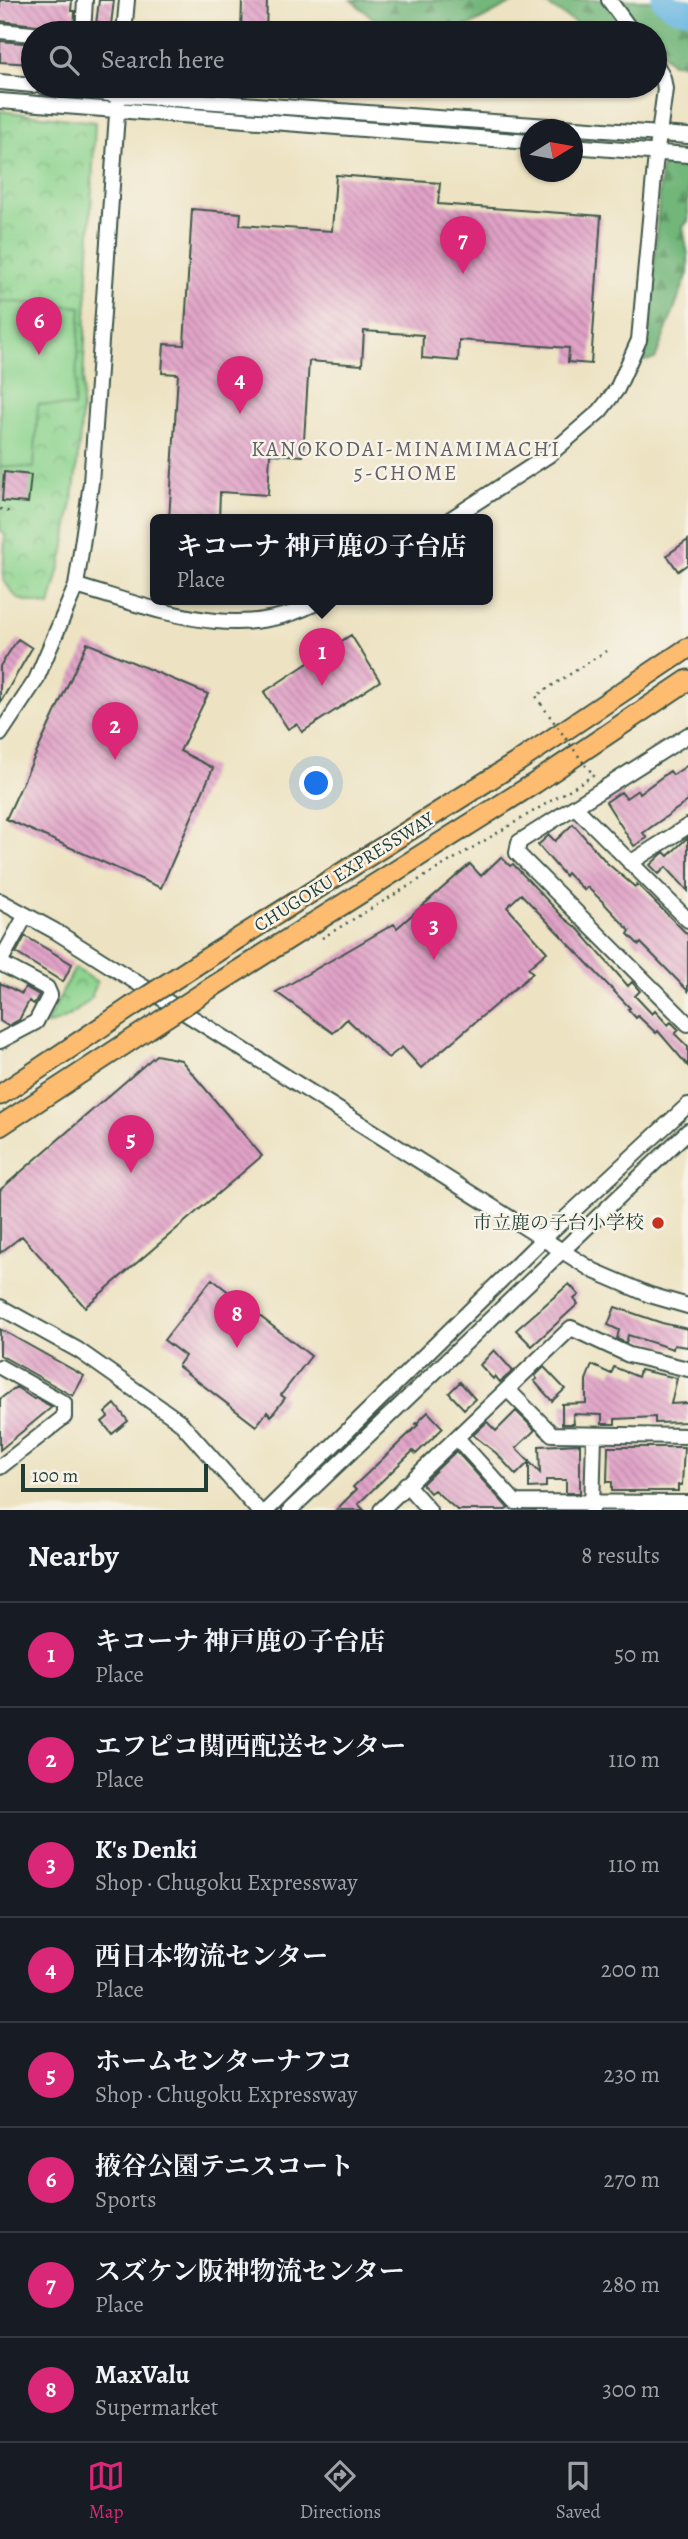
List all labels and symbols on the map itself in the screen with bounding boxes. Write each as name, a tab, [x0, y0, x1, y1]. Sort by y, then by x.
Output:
north arrow	[520, 119, 583, 182]
pin: 7	[440, 216, 486, 274]
pin: 6	[16, 297, 62, 355]
pin: 4	[217, 356, 263, 414]
district label: KANOKODAI-MINAMIMACHI 5-CHOME	[251, 435, 561, 487]
pin: 1	[299, 628, 345, 686]
pin: 2	[92, 702, 138, 760]
your location	[299, 766, 333, 800]
street label: CHUGOKU EXPRESSWAY	[249, 805, 440, 938]
pin: 3	[411, 902, 457, 960]
pin: 5	[108, 1115, 154, 1173]
place label: 市立鹿の子台小学校	[473, 1210, 644, 1236]
marker: 市立鹿の子台小学校	[650, 1215, 666, 1231]
pin: 8	[214, 1290, 260, 1348]
scale bar	[21, 1461, 208, 1493]

